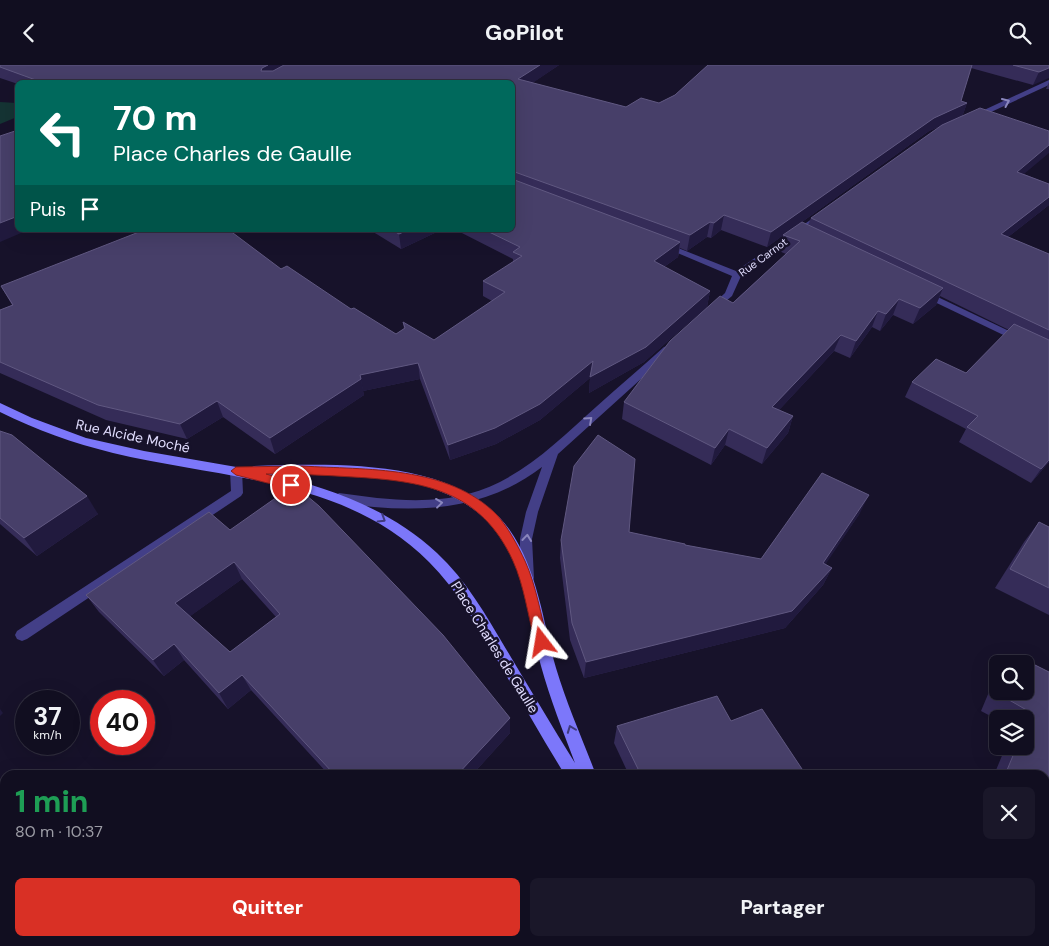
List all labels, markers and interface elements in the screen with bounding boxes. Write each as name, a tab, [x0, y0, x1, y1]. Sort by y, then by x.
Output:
text: GoPilot	[485, 18, 564, 47]
icon: back	[15, 19, 43, 47]
icon: search	[1006, 19, 1034, 47]
text: 70 m	[113, 95, 197, 141]
one-way arrow	[1001, 97, 1010, 108]
icon: left	[30, 100, 95, 165]
text: Place Charles de Gaulle	[113, 139, 352, 168]
icon: arrive	[76, 195, 104, 223]
text: Puis	[30, 197, 66, 222]
street label: Rue Carnot	[736, 235, 790, 279]
street label: Rue Alcide Moché	[74, 415, 192, 457]
one-way arrow	[584, 416, 593, 425]
pin	[270, 464, 312, 506]
icon: arrive	[277, 471, 305, 499]
one-way arrow	[436, 498, 444, 509]
one-way arrow	[376, 512, 385, 522]
one-way arrow	[521, 534, 532, 542]
street label: Place Charles de Gaulle	[447, 578, 543, 716]
position arrow	[515, 615, 567, 667]
map controls	[989, 655, 1034, 755]
button: search	[989, 655, 1034, 700]
speed limit sign: 40	[90, 690, 155, 755]
text: 37	[33, 700, 62, 733]
button: layers	[989, 710, 1034, 755]
one-way arrow	[567, 726, 577, 734]
text: km/h	[33, 727, 62, 743]
text: 1 min	[15, 782, 88, 821]
button: close	[983, 787, 1035, 839]
text: 80 m · 10:37	[15, 821, 103, 842]
button: Quitter	[15, 878, 520, 936]
button: Partager	[530, 878, 1035, 936]

